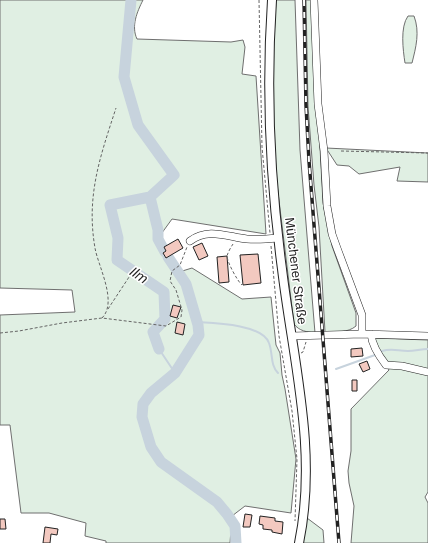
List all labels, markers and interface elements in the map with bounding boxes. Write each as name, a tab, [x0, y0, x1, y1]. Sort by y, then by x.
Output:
street label: Münchener Straße	[282, 217, 310, 325]
water label: Ilm	[127, 263, 151, 287]

